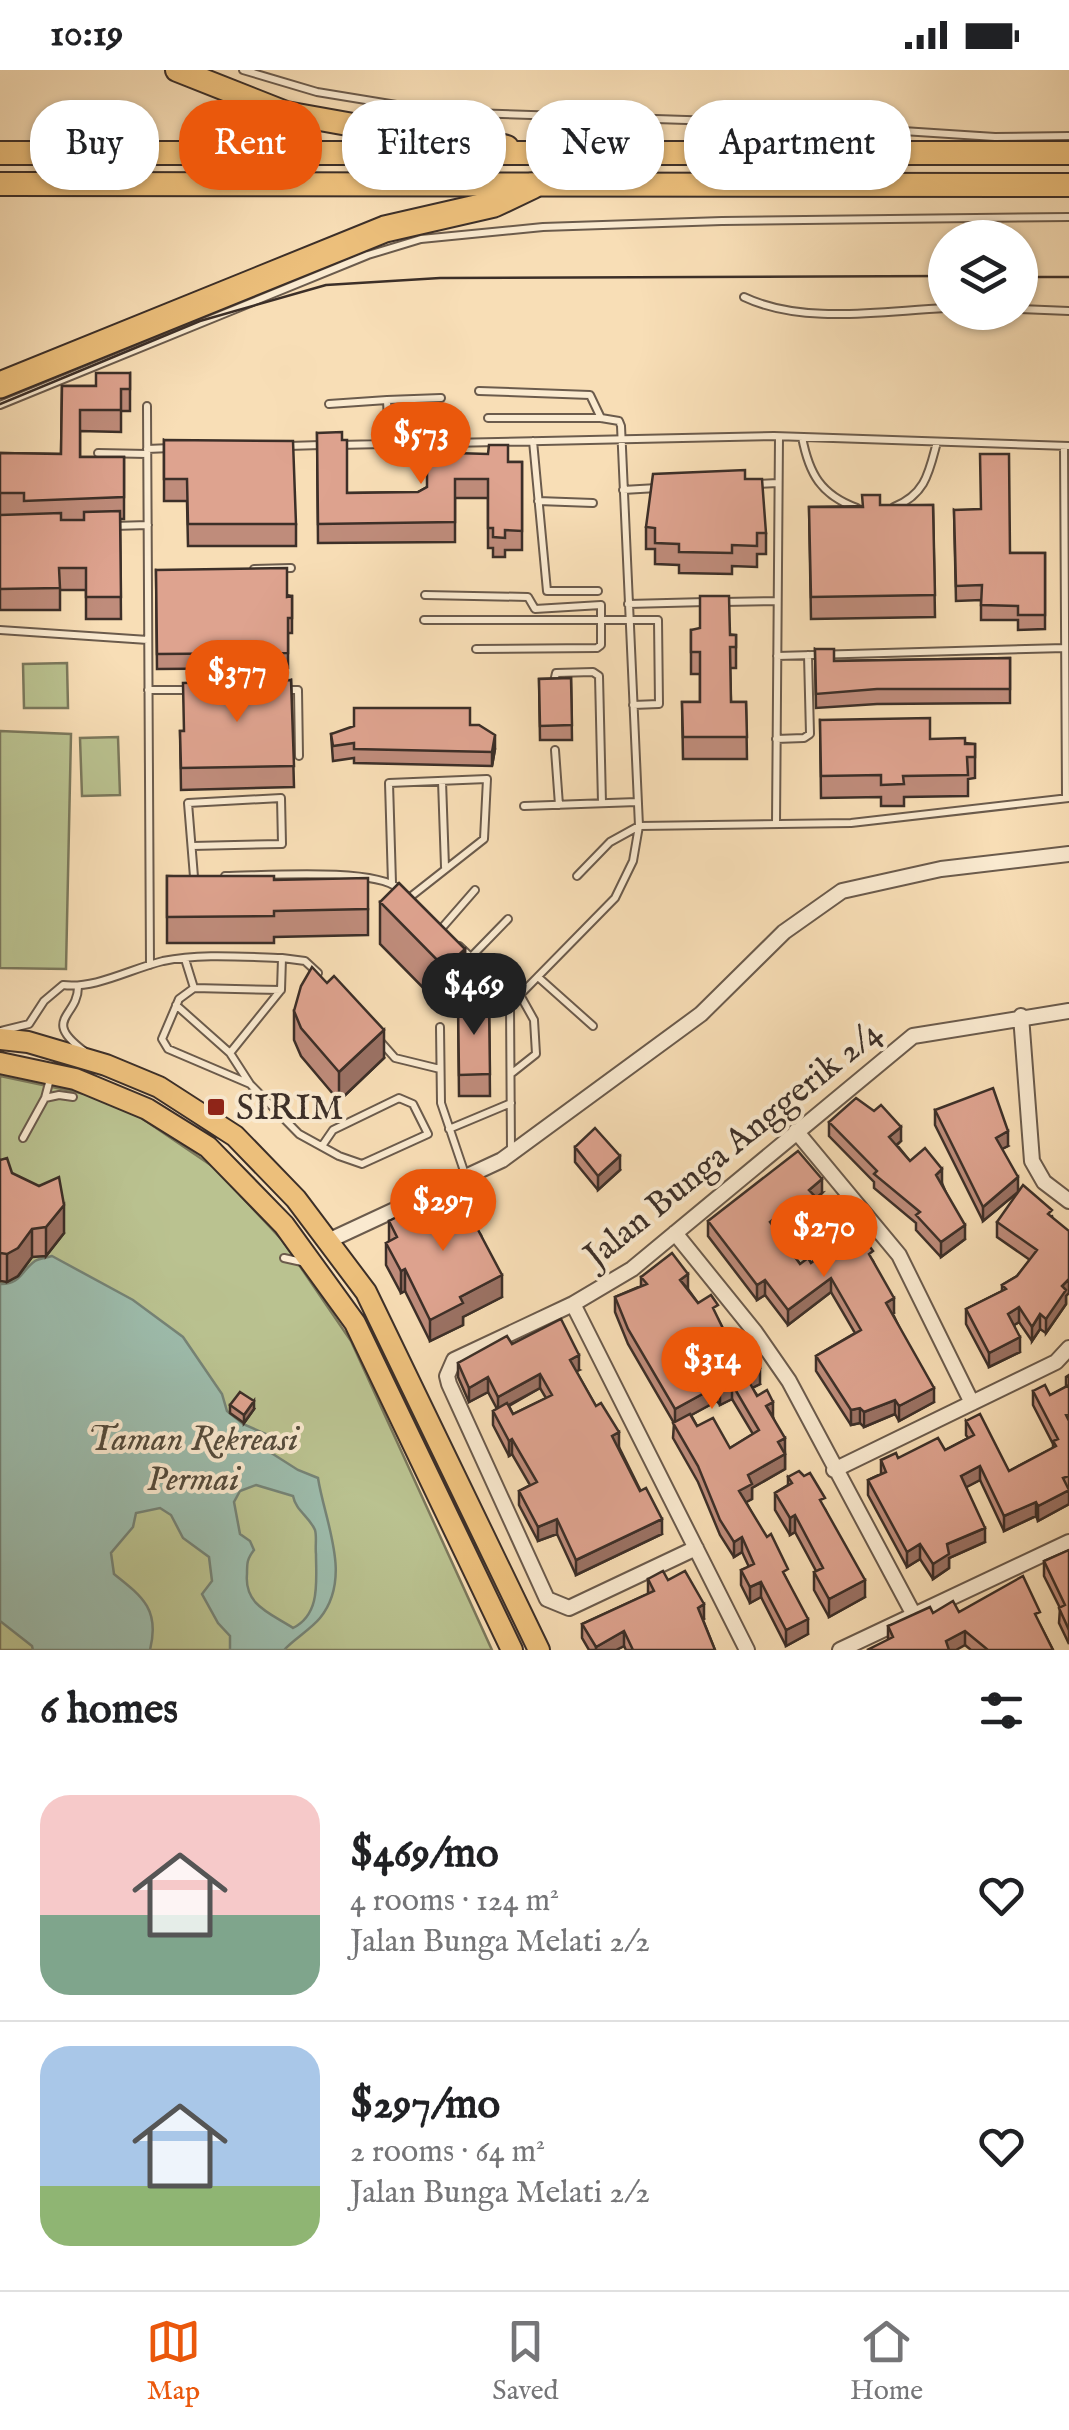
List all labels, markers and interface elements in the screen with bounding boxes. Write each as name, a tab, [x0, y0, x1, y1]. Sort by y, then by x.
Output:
text: 10:19	[50, 11, 123, 59]
chip: Buy	[30, 100, 159, 190]
chip: Rent	[179, 100, 322, 190]
chip: Filters	[342, 100, 506, 190]
chip: New	[526, 100, 664, 190]
chip: Apartment	[684, 100, 911, 190]
map controls	[928, 220, 1038, 330]
button: layers	[928, 220, 1038, 330]
pin: $573	[362, 402, 480, 487]
text: $573	[393, 414, 449, 455]
pin: $377	[178, 640, 296, 725]
text: $377	[207, 652, 267, 693]
pin: $469	[415, 953, 533, 1038]
text: $469	[444, 965, 504, 1006]
street label: Jalan Bunga Anggerik 2/4	[572, 1011, 892, 1281]
place label: SIRIM	[236, 1087, 343, 1132]
marker: SIRIM	[205, 1096, 227, 1118]
pin: $297	[384, 1169, 502, 1254]
text: $297	[412, 1181, 474, 1222]
pin: $270	[765, 1195, 883, 1280]
text: $270	[792, 1207, 856, 1248]
pin: $314	[653, 1327, 771, 1412]
text: $314	[683, 1339, 741, 1380]
park label: Taman Rekreasi Permai	[88, 1418, 300, 1503]
icon: filters	[974, 1683, 1029, 1738]
text: 6 homes	[40, 1684, 178, 1737]
text: $469/mo	[350, 1828, 499, 1881]
icon: home	[120, 1835, 240, 1955]
icon: heart	[974, 1868, 1029, 1923]
text: 4 rooms · 124 m²	[350, 1881, 559, 1922]
text: Jalan Bunga Melati 2/2	[350, 1922, 650, 1963]
text: $297/mo	[350, 2079, 500, 2132]
icon: home	[120, 2086, 240, 2206]
icon: heart	[974, 2119, 1029, 2174]
text: 2 rooms · 64 m²	[350, 2132, 545, 2173]
text: Jalan Bunga Melati 2/2	[350, 2173, 650, 2214]
tab: Map	[146, 2314, 201, 2409]
tab: Saved	[492, 2314, 559, 2409]
tab: Home	[850, 2314, 923, 2409]

